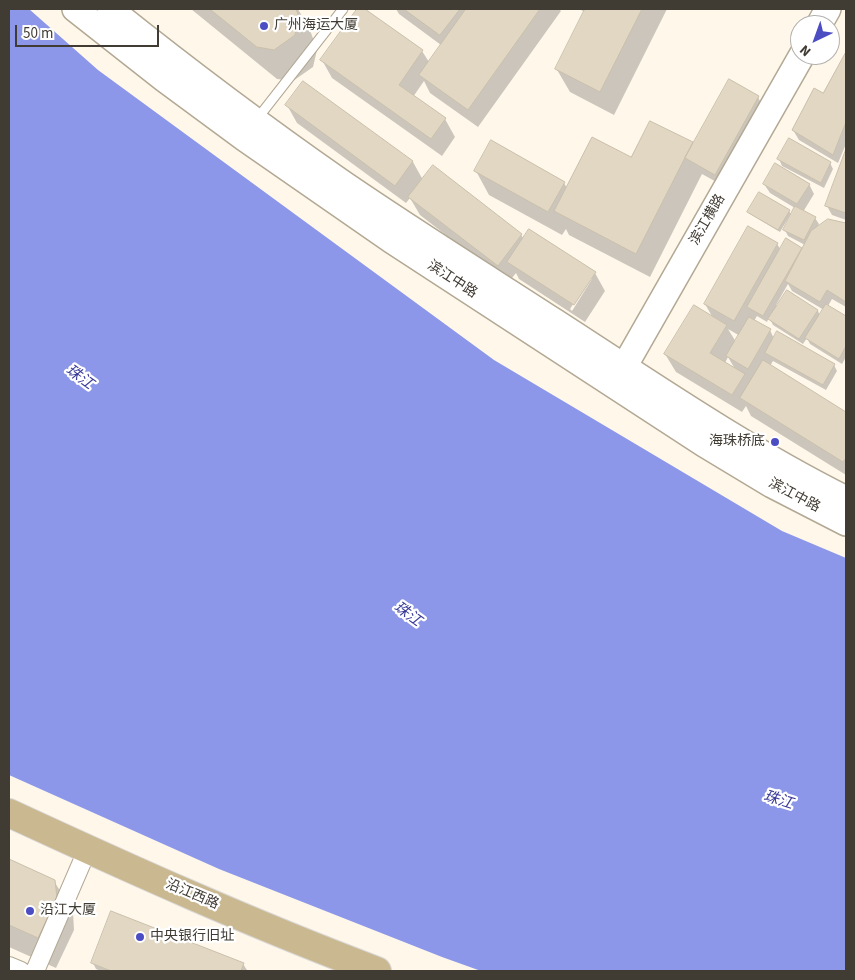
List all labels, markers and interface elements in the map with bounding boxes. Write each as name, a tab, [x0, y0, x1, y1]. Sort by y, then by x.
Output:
scale bar	[18, 15, 161, 47]
north arrow	[790, 15, 840, 65]
place label: 广州海运大厦	[274, 18, 358, 34]
marker: 广州海运大厦	[258, 20, 270, 32]
text: 50 m	[23, 23, 53, 44]
text: N	[795, 40, 816, 61]
street label: 滨江横路	[687, 192, 729, 248]
street label: 滨江中路	[424, 258, 480, 302]
water label: 珠江	[62, 362, 96, 394]
place label: 海珠桥底	[709, 434, 765, 450]
marker: 海珠桥底	[769, 436, 781, 448]
street label: 滨江中路	[765, 475, 823, 517]
water label: 珠江	[390, 599, 424, 631]
water label: 珠江	[761, 788, 795, 814]
street label: 沿江西路	[163, 876, 221, 914]
place label: 沿江大厦	[40, 903, 96, 919]
marker: 沿江大厦	[24, 905, 36, 917]
place label: 中央银行旧址	[150, 929, 234, 945]
marker: 中央银行旧址	[134, 931, 146, 943]

